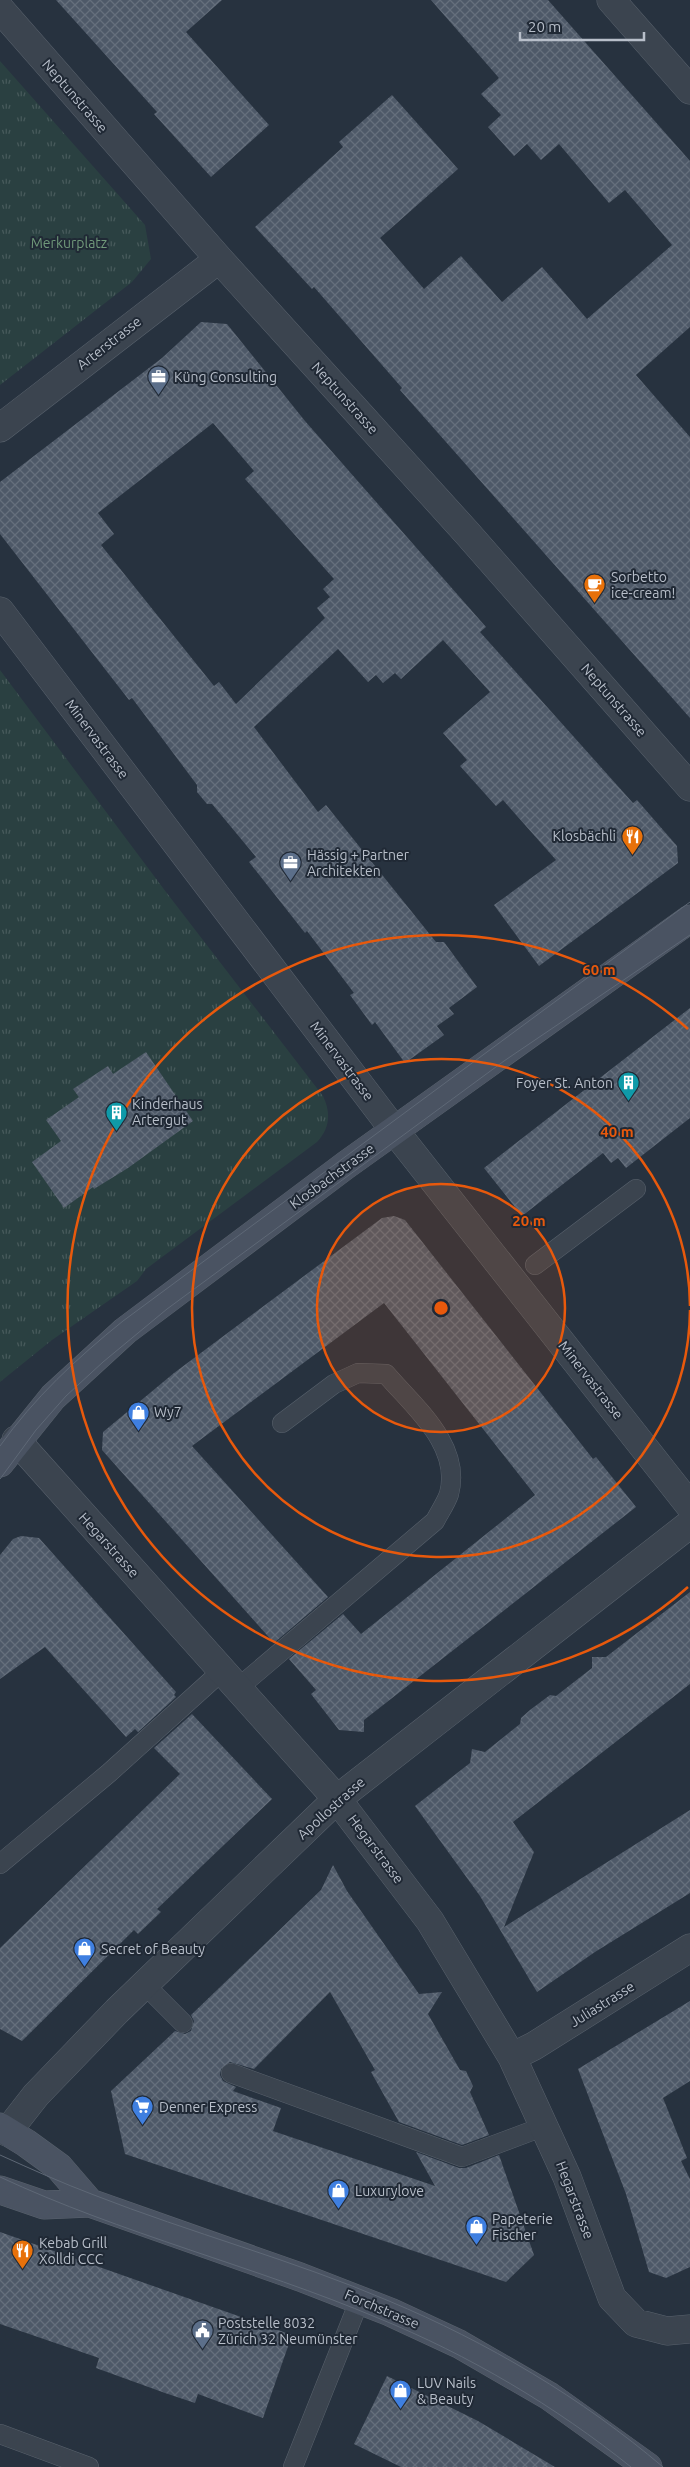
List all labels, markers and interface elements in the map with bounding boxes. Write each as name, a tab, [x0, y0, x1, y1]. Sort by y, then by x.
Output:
scale bar	[520, 10, 644, 42]
text: 20 m	[528, 18, 561, 35]
street label: Neptunstrasse	[39, 56, 111, 136]
park label: Merkurplatz	[31, 235, 107, 251]
street label: Arterstrasse	[74, 313, 144, 373]
street label: Neptunstrasse	[308, 359, 382, 437]
office icon: Küng Consulting	[146, 365, 170, 396]
place label: Küng Consulting	[174, 369, 277, 385]
place label: Sorbetto ice-cream!	[611, 569, 675, 601]
cafe icon: Sorbetto ice-cream!	[583, 573, 607, 604]
street label: Neptunstrasse	[578, 660, 650, 740]
street label: Minervastrasse	[62, 696, 132, 782]
restaurant icon: Klosbächli	[620, 824, 644, 855]
place label: Klosbächli	[553, 828, 616, 844]
place label: Hässig + Partner Architekten	[307, 847, 410, 879]
office icon: Hässig + Partner Architekten	[279, 851, 303, 882]
text: 60 m	[582, 961, 616, 978]
street label: Minervastrasse	[307, 1018, 377, 1104]
building icon: Foyer St. Anton	[617, 1071, 641, 1102]
place label: Foyer St. Anton	[516, 1075, 613, 1091]
place label: Kinderhaus Artergut	[132, 1096, 203, 1128]
building icon: Kinderhaus Artergut	[104, 1100, 128, 1131]
text: 40 m	[600, 1123, 634, 1140]
street label: Klosbachstrasse	[287, 1140, 377, 1212]
text: 20 m	[512, 1212, 546, 1229]
centre of rings	[432, 1299, 450, 1317]
street label: Minervastrasse	[555, 1338, 627, 1422]
shop icon: Wy7	[126, 1400, 150, 1431]
place label: Wy7	[154, 1404, 182, 1420]
street label: Hegarstrasse	[76, 1509, 142, 1581]
street label: Apollostrasse	[294, 1774, 368, 1842]
street label: Hegarstrasse	[345, 1811, 407, 1887]
shop icon: Secret of Beauty	[73, 1937, 97, 1968]
place label: Secret of Beauty	[101, 1941, 205, 1957]
street label: Juliastrasse	[567, 1978, 637, 2030]
supermarket icon: Denner Express	[131, 2095, 155, 2126]
place label: Denner Express	[159, 2099, 257, 2115]
street label: Hegarstrasse	[553, 2159, 597, 2241]
shop icon: Luxurylove	[327, 2179, 351, 2210]
place label: Luxurylove	[355, 2183, 424, 2199]
place label: Papeterie Fischer	[492, 2211, 553, 2243]
shop icon: Papeterie Fischer	[464, 2215, 488, 2246]
place label: Kebab Grill Xolldi CCC	[39, 2235, 108, 2267]
restaurant icon: Kebab Grill Xolldi CCC	[11, 2239, 35, 2270]
street label: Forchstrasse	[342, 2286, 422, 2332]
place label: Poststelle 8032 Zürich 32 Neumünster	[218, 2315, 358, 2347]
public building icon: Poststelle 8032 Zürich 32 Neumünster	[190, 2319, 214, 2350]
place label: LUV Nails & Beauty	[417, 2375, 476, 2407]
shop icon: LUV Nails & Beauty	[389, 2379, 413, 2410]

